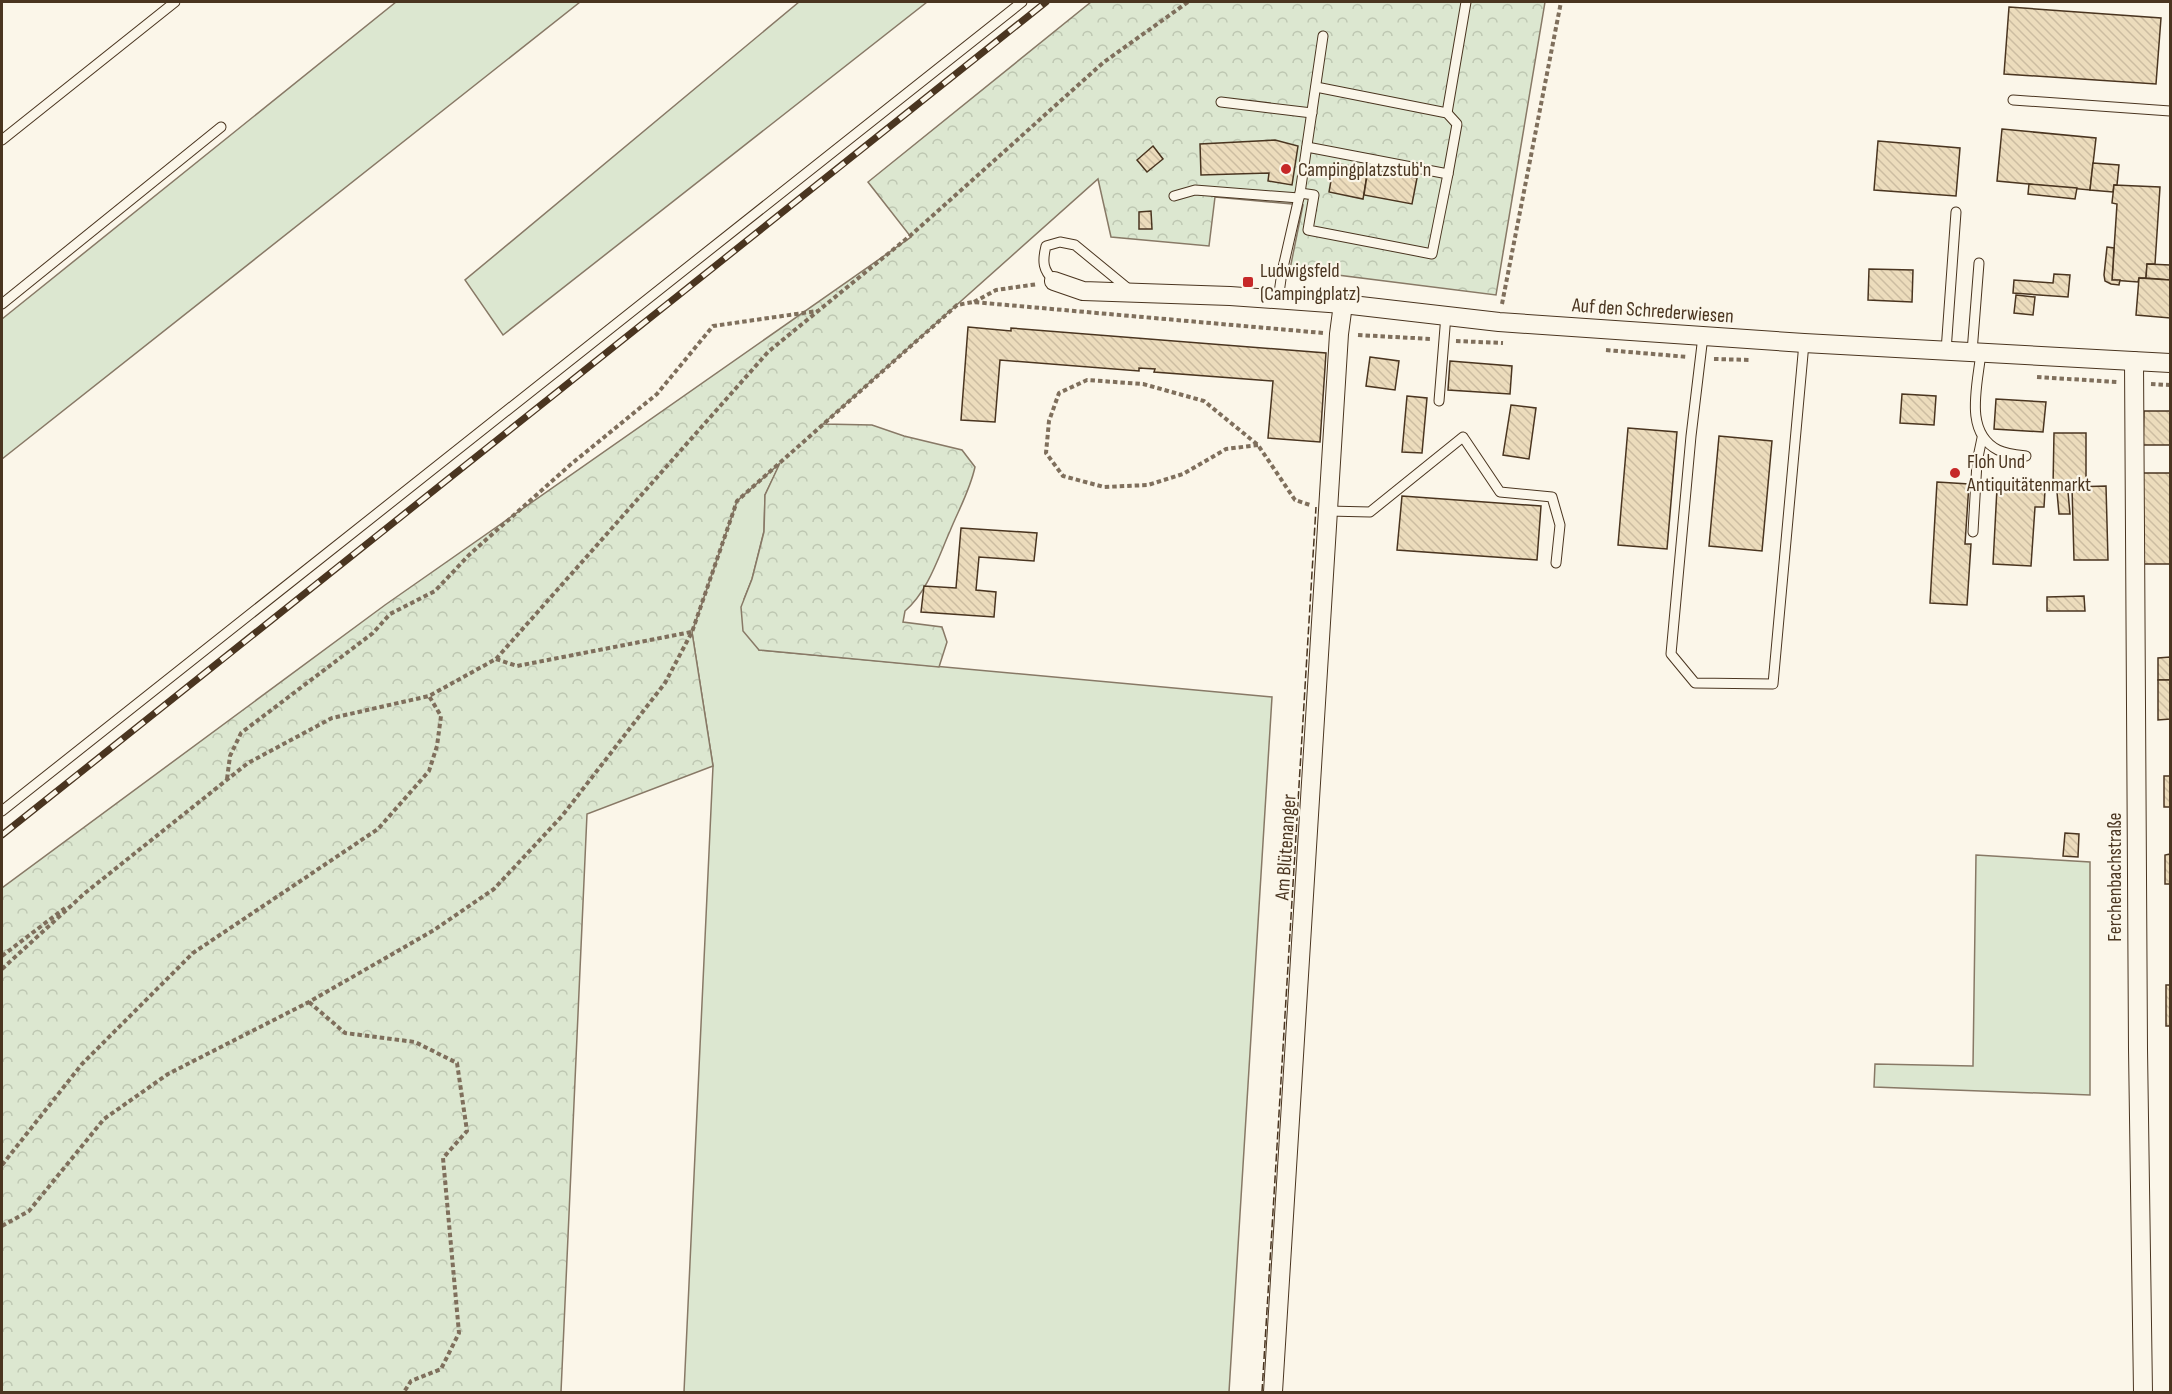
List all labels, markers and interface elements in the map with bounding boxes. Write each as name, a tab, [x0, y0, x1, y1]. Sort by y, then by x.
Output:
place label: Campingplatzstub'n	[1298, 158, 1431, 182]
marker: Campingplatzstub'n	[1279, 162, 1293, 176]
place label: Ludwigsfeld (Campingplatz)	[1260, 259, 1360, 306]
marker: Ludwigsfeld (Campingplatz)	[1241, 275, 1255, 289]
street label: Auf den Schrederwiesen	[1570, 293, 1734, 329]
place label: Floh Und Antiquitätenmarkt	[1966, 450, 2091, 497]
marker: Floh Und Antiquitätenmarkt	[1948, 466, 1962, 480]
street label: Am Blütenanger	[1270, 793, 1302, 902]
street label: Ferchenbachstraße	[2103, 812, 2127, 942]

